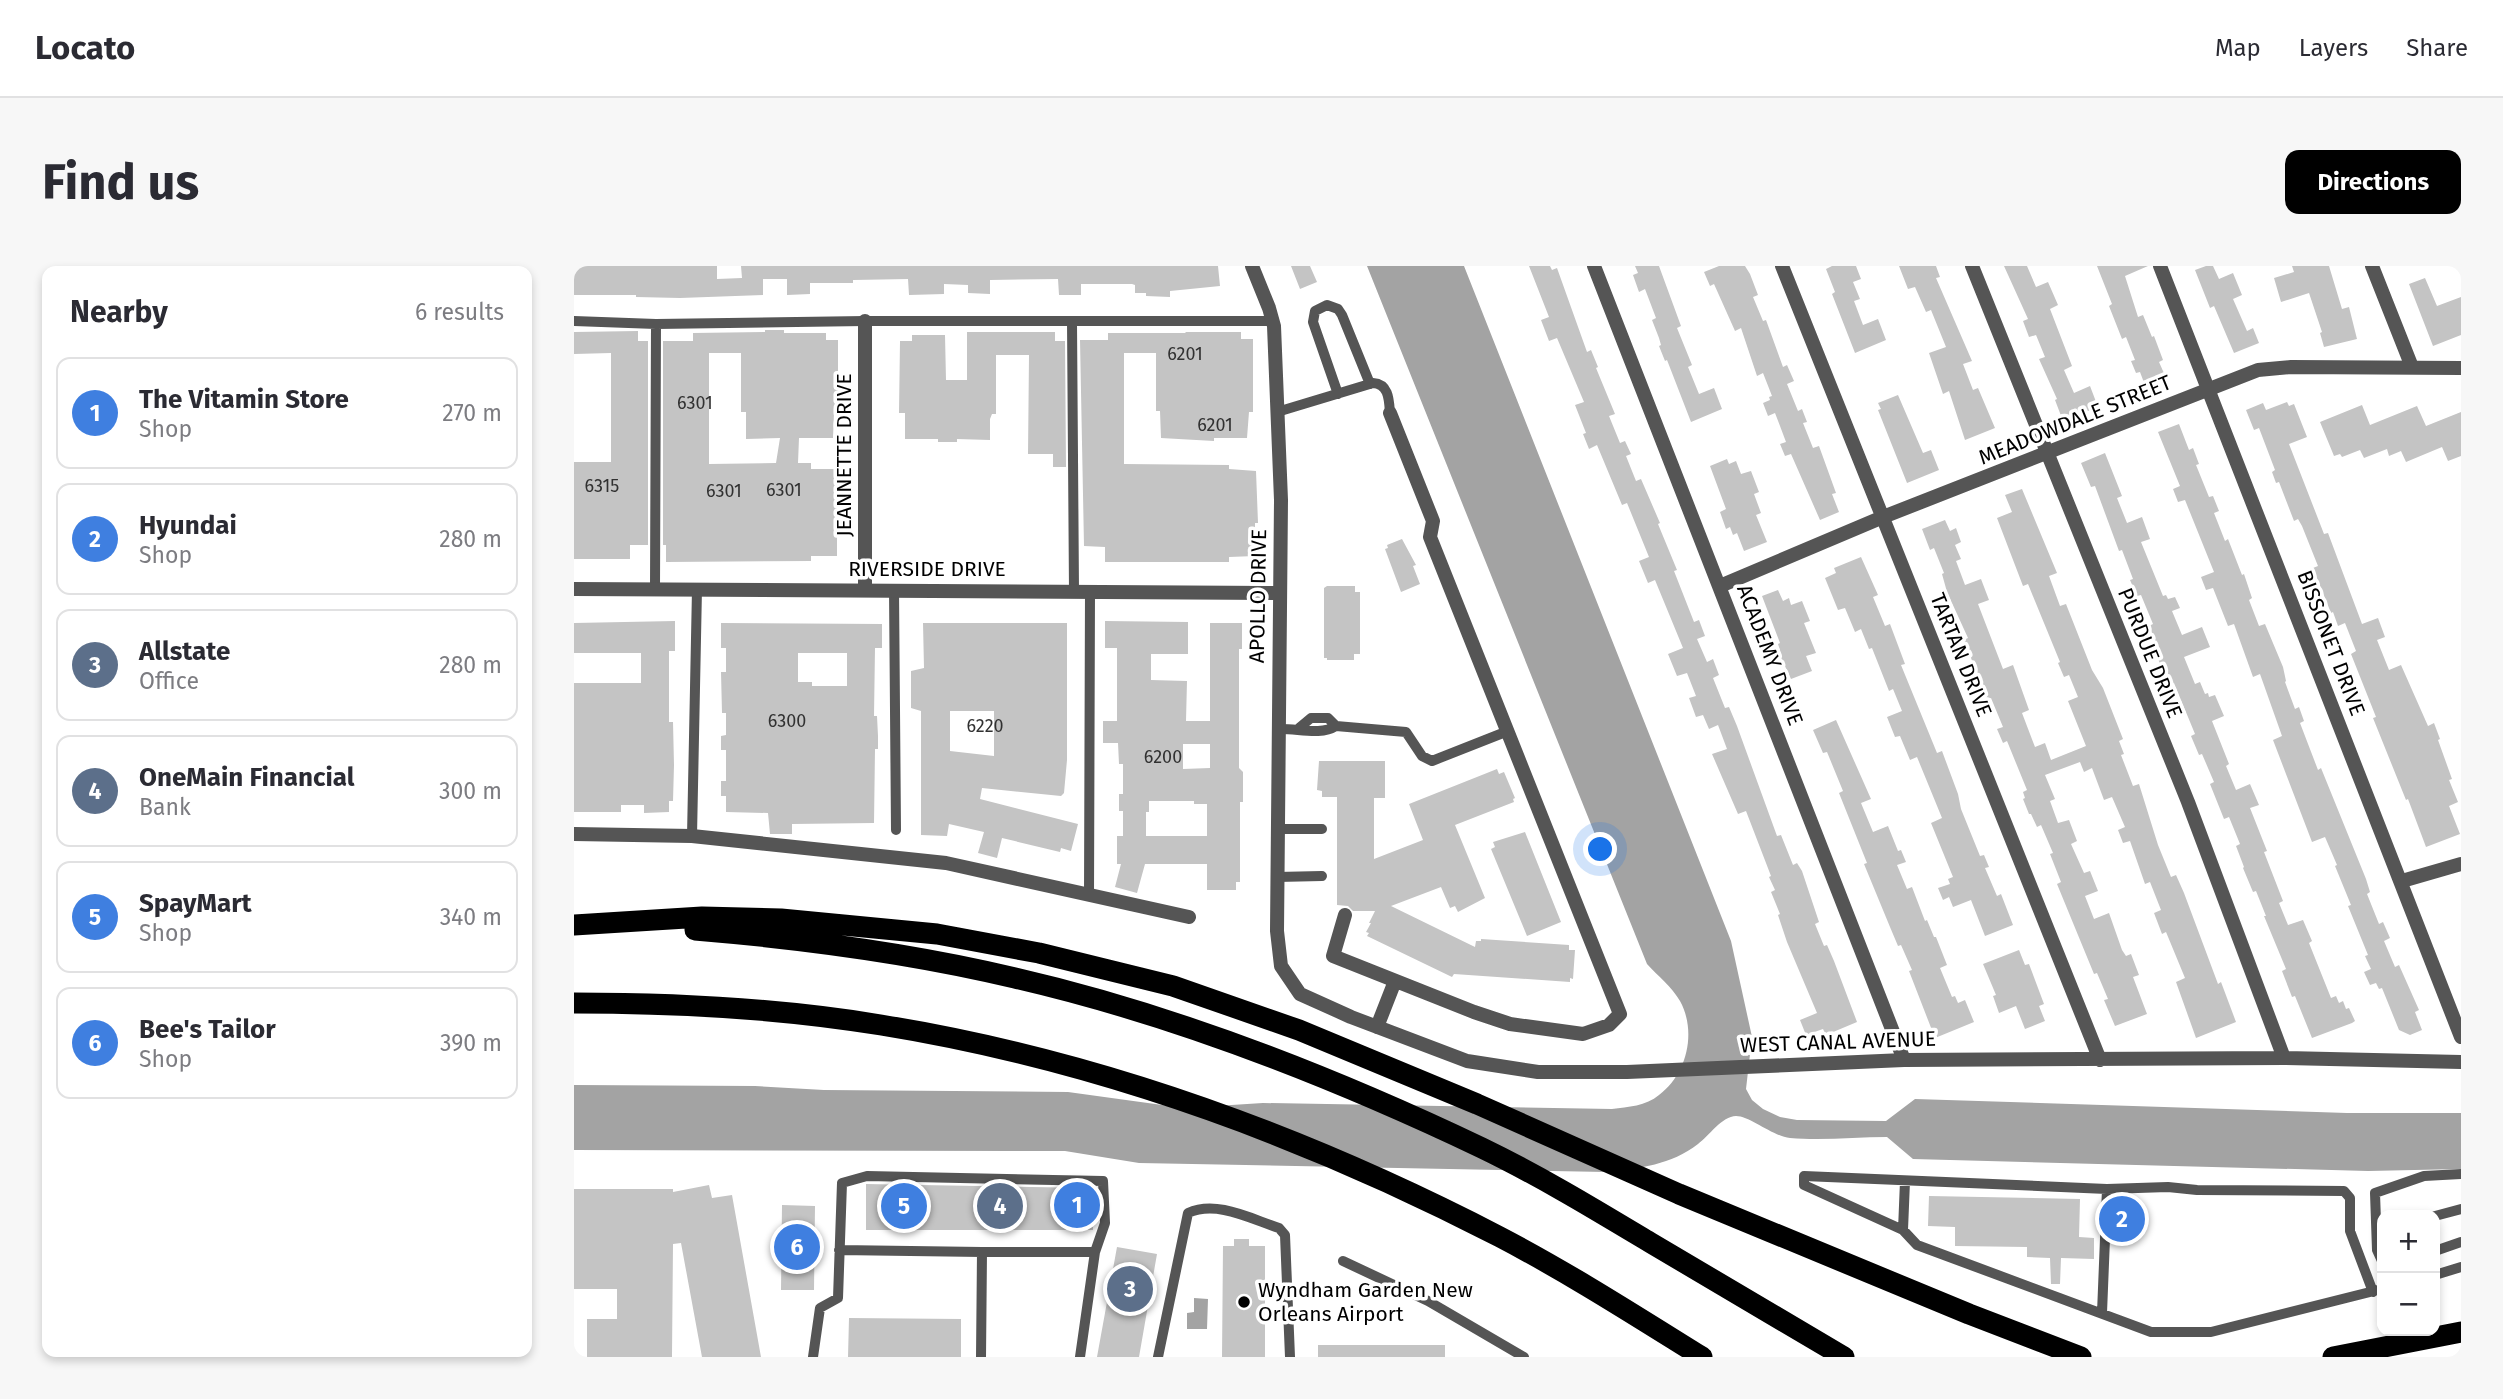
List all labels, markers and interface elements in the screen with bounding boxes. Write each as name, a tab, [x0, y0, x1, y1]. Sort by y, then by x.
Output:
text: Locato	[35, 28, 135, 68]
text: Map	[2215, 34, 2261, 62]
text: Layers	[2299, 34, 2368, 62]
text: Share	[2406, 34, 2468, 62]
button: Directions	[2285, 150, 2461, 214]
text: Find us	[42, 153, 199, 212]
text: Nearby	[70, 294, 168, 330]
text: 6 results	[415, 298, 504, 326]
house number: 6201	[1167, 343, 1203, 365]
street label: MEADOWDALE STREET	[1975, 369, 2175, 471]
street label: JEANNETTE DRIVE	[831, 373, 857, 537]
text: The Vitamin Store	[139, 384, 349, 415]
house number: 6301	[677, 392, 713, 414]
text: 1	[90, 399, 100, 427]
text: 270 m	[442, 399, 502, 427]
house number: 6201	[1197, 414, 1233, 436]
text: Shop	[139, 415, 192, 443]
house number: 6315	[585, 475, 619, 497]
house number: 6301	[766, 479, 802, 501]
house number: 6301	[706, 480, 742, 502]
text: Hyundai	[139, 510, 237, 541]
text: 2	[89, 525, 101, 553]
text: 280 m	[439, 525, 502, 553]
street label: APOLLO DRIVE	[1244, 529, 1272, 663]
text: Shop	[139, 541, 192, 569]
street label: RIVERSIDE DRIVE	[848, 556, 1006, 582]
street label: BISSONET DRIVE	[2291, 567, 2371, 719]
street label: ACADEMY DRIVE	[1731, 581, 1809, 729]
street label: PURDUE DRIVE	[2112, 584, 2188, 722]
street label: TARTAN DRIVE	[1924, 589, 1998, 721]
text: Allstate	[139, 636, 230, 667]
text: 3	[89, 651, 101, 679]
text: 280 m	[439, 651, 502, 679]
text: Office	[139, 667, 199, 695]
house number: 6300	[768, 710, 806, 732]
house number: 6220	[966, 715, 1004, 737]
house number: 6200	[1144, 746, 1182, 768]
text: OneMain Financial	[139, 762, 355, 793]
text: 4	[89, 777, 102, 805]
text: 300 m	[439, 777, 502, 805]
text: Bank	[139, 793, 191, 821]
your location	[1583, 832, 1617, 866]
text: SpayMart	[139, 888, 252, 919]
text: 5	[89, 903, 101, 931]
text: 340 m	[440, 903, 502, 931]
text: Shop	[139, 919, 192, 947]
text: Bee's Tailor	[139, 1014, 276, 1045]
street label: WEST CANAL AVENUE	[1740, 1026, 1936, 1058]
text: 6	[89, 1029, 101, 1057]
text: 390 m	[440, 1029, 502, 1057]
text: Shop	[139, 1045, 192, 1073]
pin: 1	[1054, 1179, 1100, 1231]
pin: 5	[881, 1180, 927, 1232]
pin: 4	[977, 1180, 1023, 1232]
pin: 2	[2099, 1193, 2145, 1245]
map controls	[2377, 1210, 2440, 1336]
button: +	[2377, 1210, 2440, 1273]
pin: 6	[774, 1221, 820, 1273]
pin: 3	[1107, 1263, 1153, 1315]
button: −	[2377, 1273, 2440, 1336]
place label: Wyndham Garden New Orleans Airport	[1258, 1277, 1473, 1327]
marker: Wyndham Garden New Orleans Airport	[1236, 1294, 1252, 1310]

